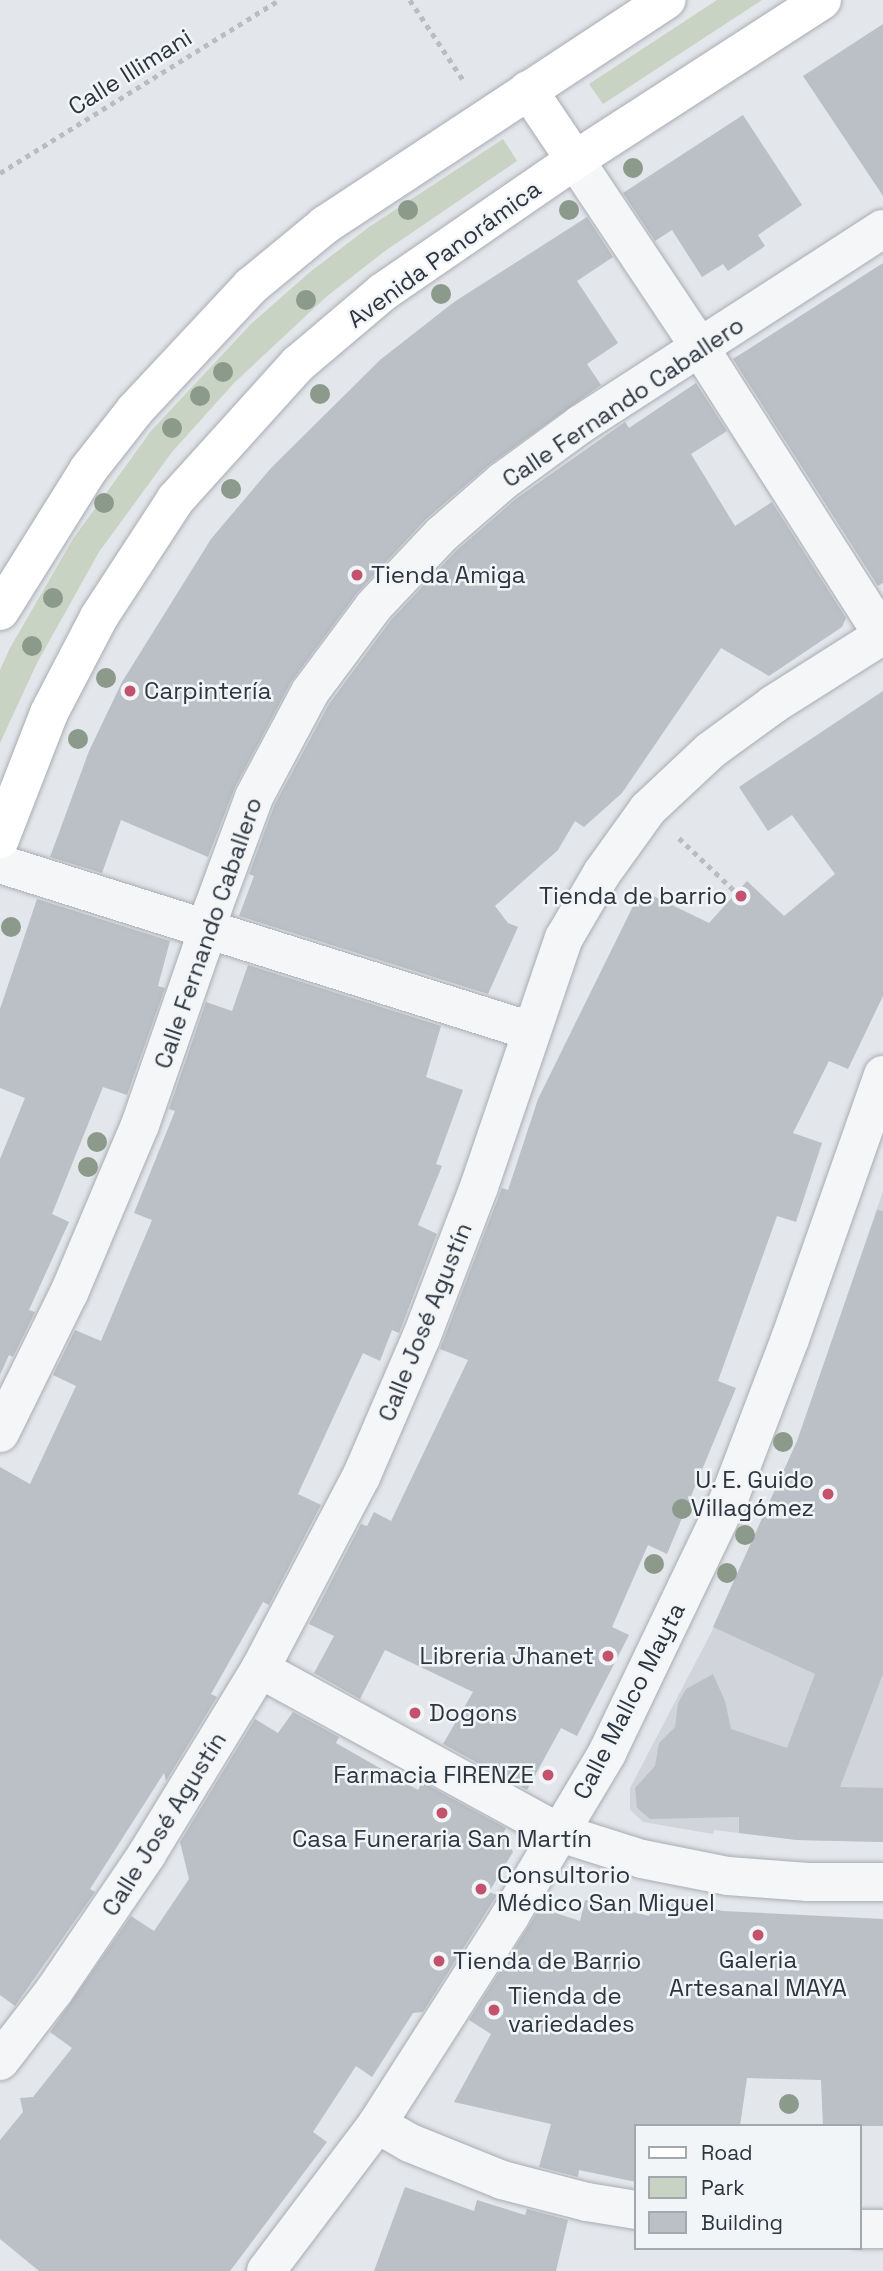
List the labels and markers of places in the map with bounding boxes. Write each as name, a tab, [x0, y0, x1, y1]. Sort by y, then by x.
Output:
place label: Tienda Amiga	[371, 561, 526, 589]
marker: Tienda Amiga	[349, 567, 365, 583]
place label: Carpintería	[144, 677, 272, 705]
marker: Carpintería	[122, 683, 138, 699]
place label: Tienda de barrio	[539, 882, 727, 910]
marker: Tienda de barrio	[733, 888, 749, 904]
place label: U. E. Guido Villagómez	[691, 1466, 814, 1522]
marker: U. E. Guido Villagómez	[820, 1486, 836, 1502]
place label: Libreria Jhanet	[420, 1642, 594, 1670]
marker: Libreria Jhanet	[600, 1648, 616, 1664]
place label: Dogons	[429, 1699, 517, 1727]
marker: Dogons	[407, 1705, 423, 1721]
place label: Farmacia FIRENZE	[333, 1761, 534, 1789]
marker: Farmacia FIRENZE	[540, 1767, 556, 1783]
marker: Casa Funeraria San Martín	[434, 1805, 450, 1821]
place label: Casa Funeraria San Martín	[292, 1825, 592, 1853]
place label: Consultorio Médico San Miguel	[497, 1861, 715, 1917]
marker: Consultorio Médico San Miguel	[471, 1879, 491, 1899]
marker: Galeria Artesanal MAYA	[750, 1927, 766, 1943]
place label: Galeria Artesanal MAYA	[669, 1946, 847, 2002]
place label: Tienda de Barrio	[453, 1947, 641, 1975]
marker: Tienda de Barrio	[431, 1953, 447, 1969]
place label: Tienda de variedades	[508, 1982, 635, 2038]
marker: Tienda de variedades	[486, 2002, 502, 2018]

